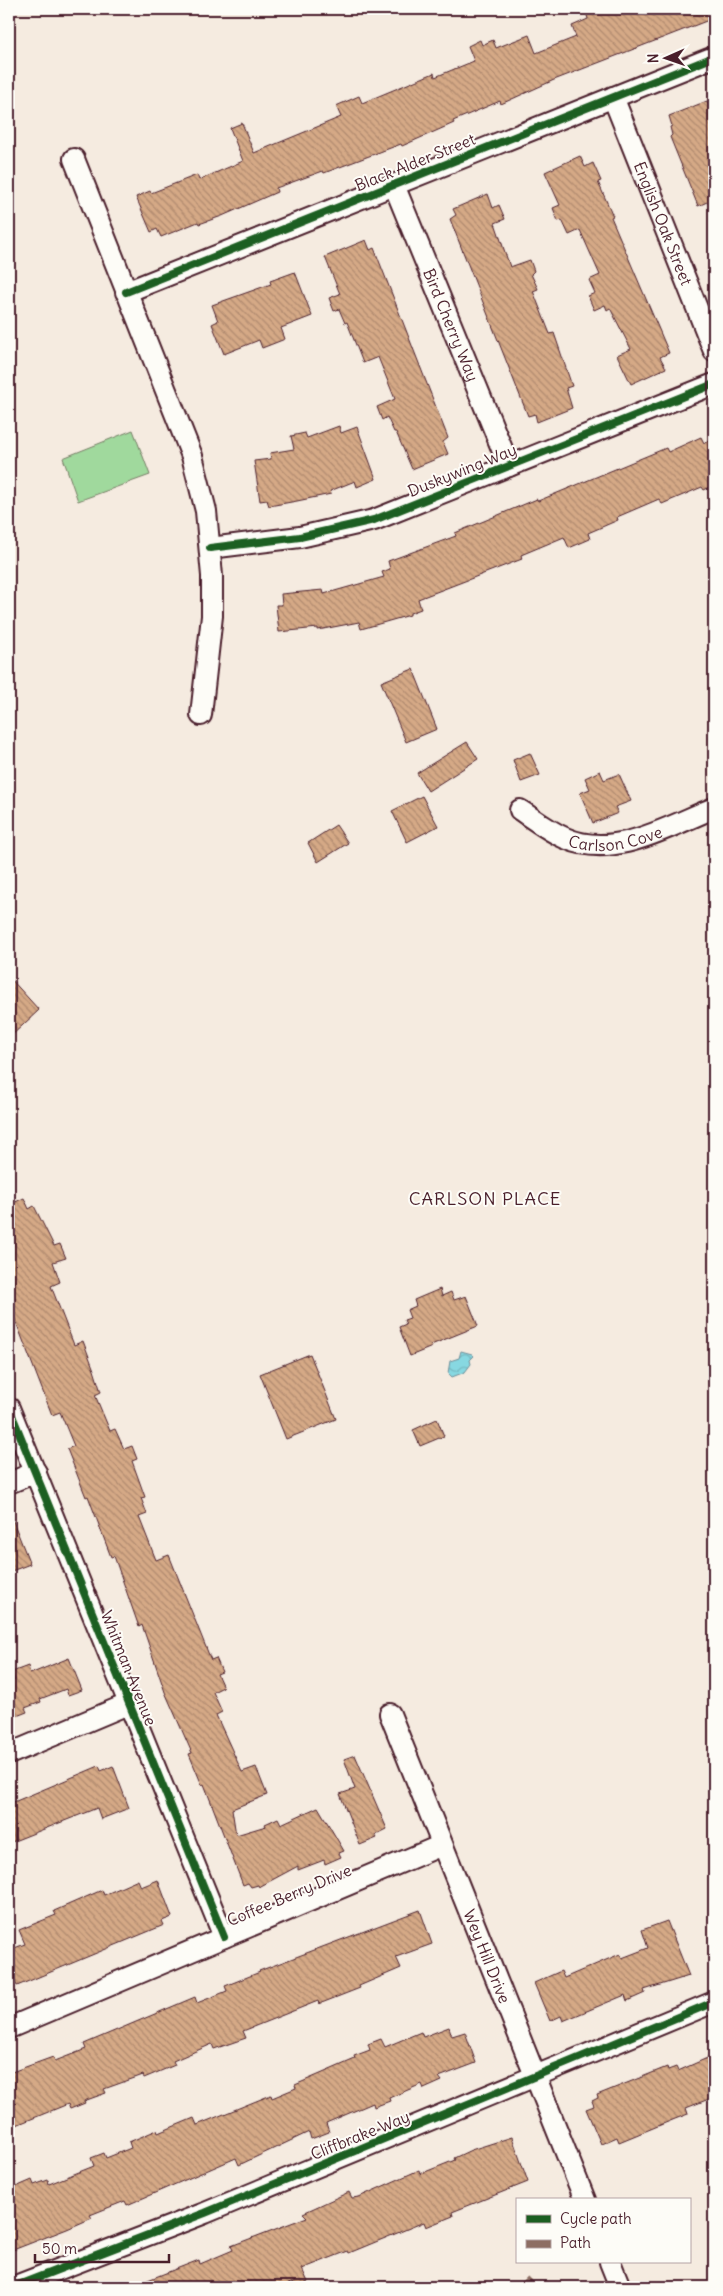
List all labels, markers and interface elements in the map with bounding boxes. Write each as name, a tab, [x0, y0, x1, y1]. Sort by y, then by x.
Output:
north arrow	[640, 32, 690, 82]
text: N	[644, 53, 662, 64]
street label: Black Alder Street	[352, 129, 479, 195]
street label: English Oak Street	[630, 159, 697, 289]
street label: Bird Cherry Way	[419, 265, 483, 384]
street label: Duskywing Way	[405, 439, 519, 501]
street label: Carlson Cove	[566, 821, 665, 855]
district label: CARLSON PLACE	[409, 1187, 561, 1210]
street label: Whitman Avenue	[97, 1607, 161, 1729]
street label: Coffee Berry Drive	[224, 1860, 354, 1930]
street label: Wey Hill Drive	[459, 1906, 515, 2006]
street label: Cliffbrake Way	[308, 2106, 412, 2164]
legend	[516, 2198, 690, 2264]
text: Cycle path	[560, 2209, 632, 2228]
scale bar	[35, 2231, 169, 2263]
text: Path	[560, 2233, 591, 2252]
text: 50 m	[42, 2239, 77, 2258]

